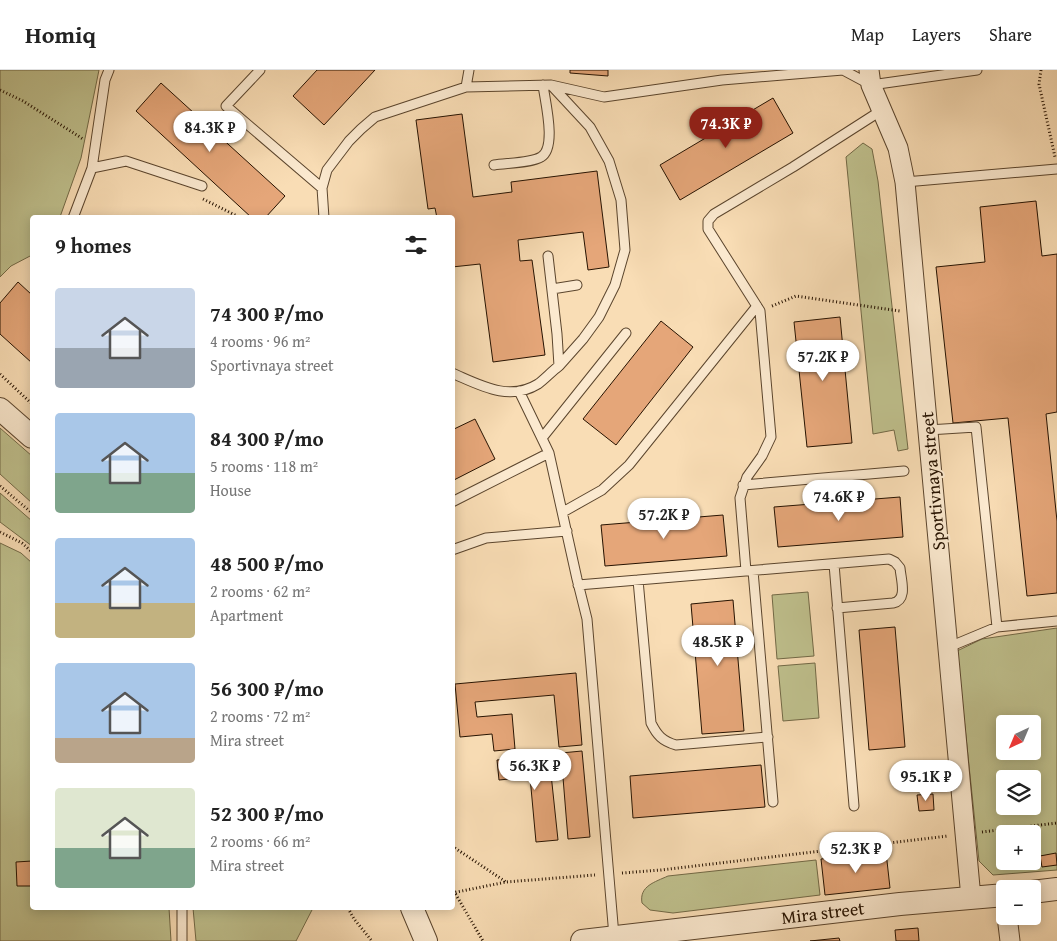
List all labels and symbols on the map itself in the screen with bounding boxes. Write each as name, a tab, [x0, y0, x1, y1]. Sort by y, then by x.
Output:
pin: 74.3K ₽	[680, 106, 772, 149]
pin: 84.3K ₽	[164, 111, 256, 153]
pin: 57.2K ₽	[777, 340, 869, 382]
street label: Sportivnaya street	[913, 410, 952, 552]
pin: 74.6K ₽	[793, 480, 885, 522]
pin: 57.2K ₽	[618, 498, 710, 540]
pin: 48.5K ₽	[672, 624, 764, 667]
north arrow	[996, 715, 1041, 760]
pin: 56.3K ₽	[489, 748, 581, 791]
pin: 95.1K ₽	[880, 760, 972, 802]
pin: 52.3K ₽	[810, 832, 902, 874]
street label: Mira street	[780, 894, 867, 931]

